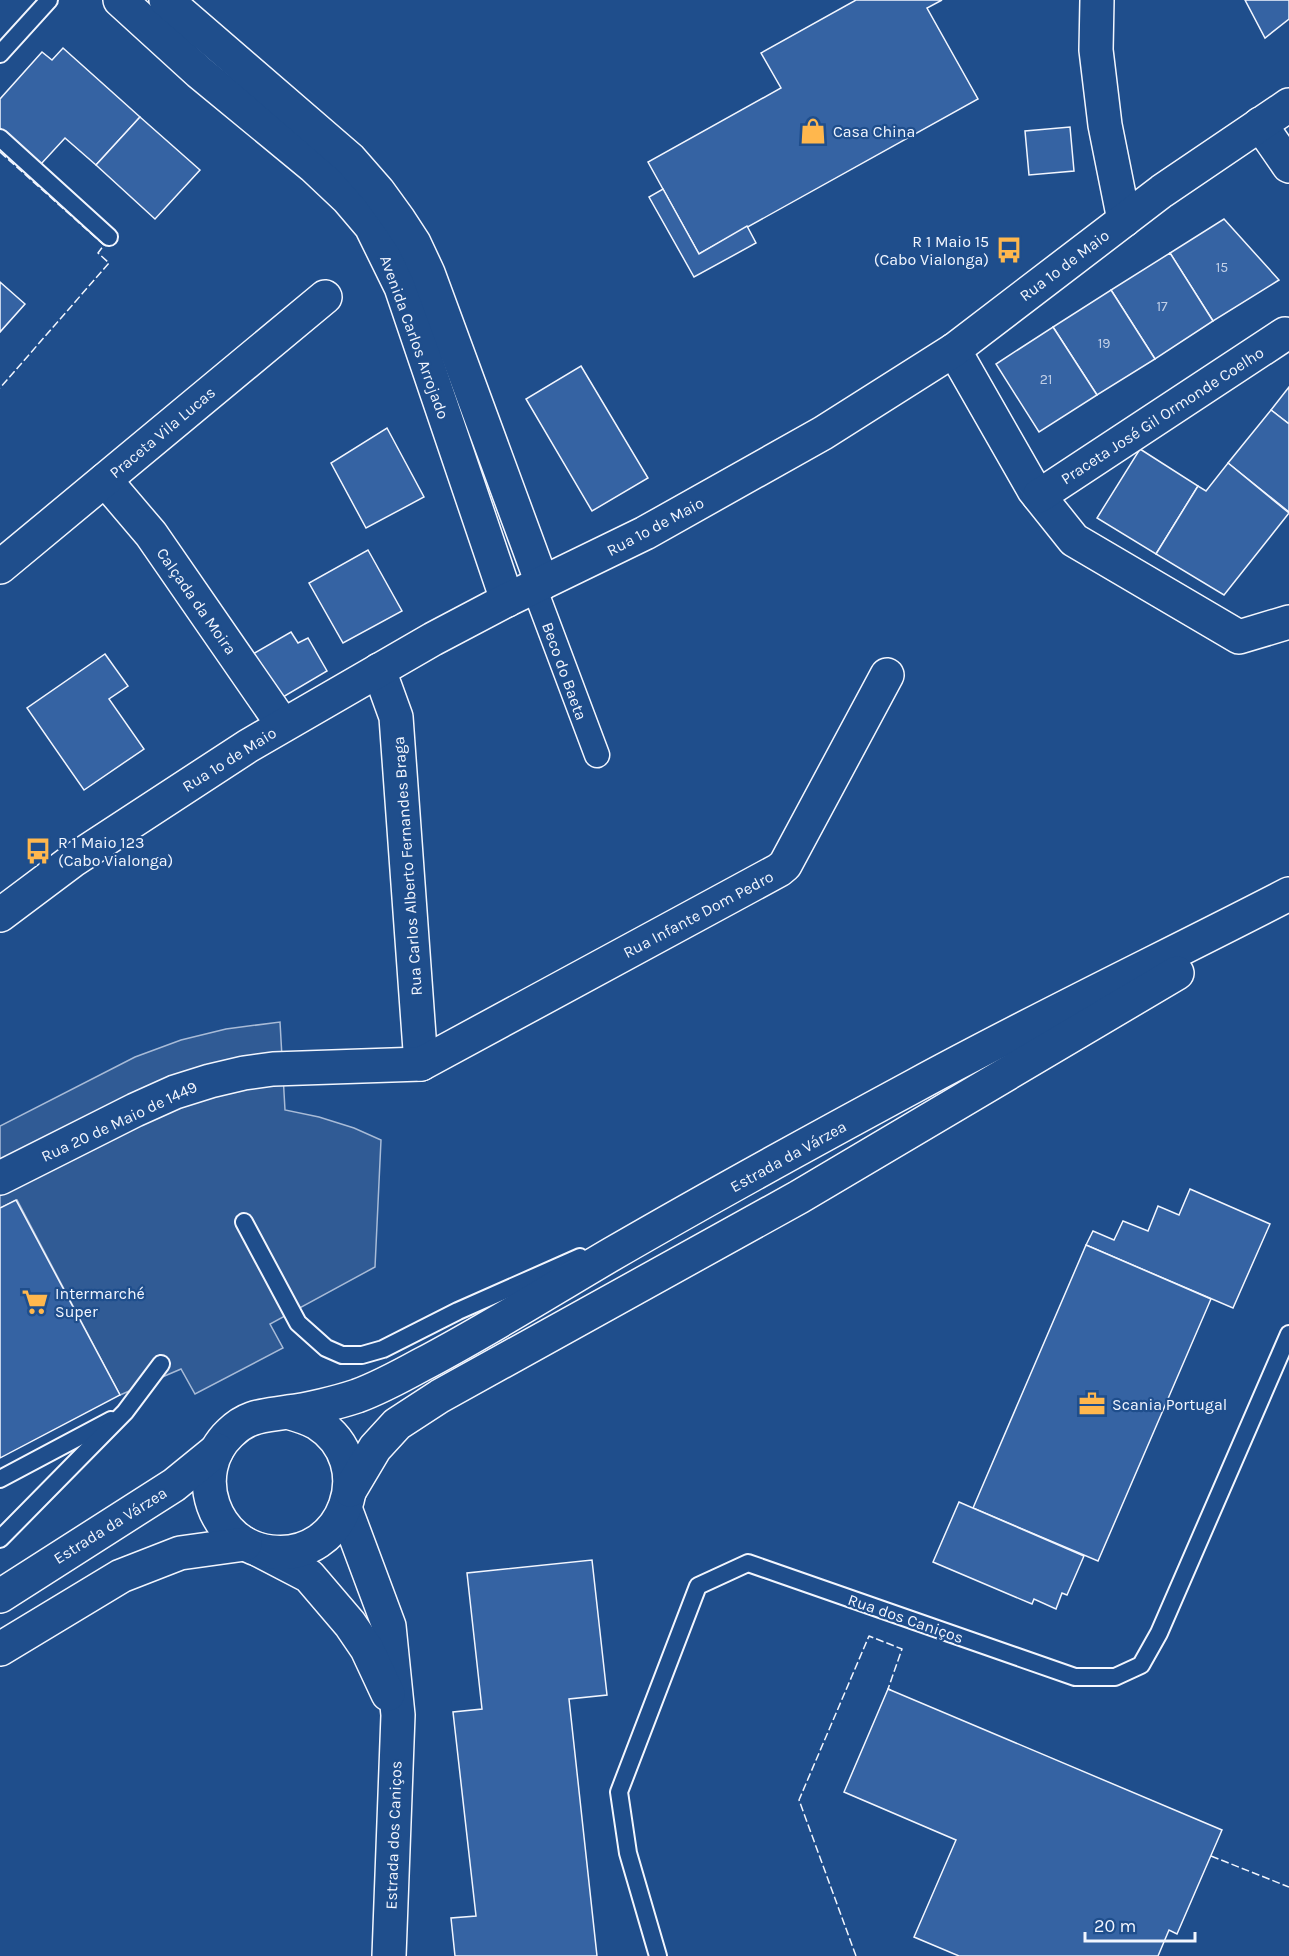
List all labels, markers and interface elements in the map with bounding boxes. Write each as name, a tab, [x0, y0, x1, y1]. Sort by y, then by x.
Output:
shop icon: Casa China	[798, 116, 828, 146]
place label: Casa China	[833, 122, 915, 141]
street label: Rua 1º de Maio	[1016, 226, 1113, 305]
place label: R 1 Maio 15 (Cabo Vialonga)	[874, 232, 989, 269]
bus stop icon: R 1 Maio 15 (Cabo Vialonga)	[994, 235, 1024, 265]
street label: Avenida Carlos Arrojado	[376, 253, 453, 422]
house number: 15	[1216, 259, 1228, 276]
house number: 17	[1156, 298, 1168, 315]
house number: 19	[1098, 335, 1110, 352]
street label: Praceta José Gil Ormonde Coelho	[1057, 343, 1267, 488]
house number: 21	[1040, 371, 1052, 388]
street label: Praceta Vila Lucas	[106, 383, 219, 482]
street label: Rua 1º de Maio	[603, 493, 707, 560]
street label: Calçada da Moira	[153, 544, 241, 658]
street label: Beco do Baeta	[538, 620, 591, 723]
street label: Rua 1º de Maio	[179, 723, 280, 796]
street label: Rua Carlos Alberto Fernandes Braga	[389, 736, 426, 996]
place label: R 1 Maio 123 (Cabo Vialonga)	[58, 833, 173, 870]
bus stop icon: R 1 Maio 123 (Cabo Vialonga)	[23, 836, 53, 866]
street label: Rua Infante Dom Pedro	[620, 867, 777, 962]
street label: Rua 20 de Maio de 1449	[38, 1077, 200, 1166]
street label: Estrada da Várzea	[727, 1117, 850, 1196]
place label: Intermarché Super	[55, 1284, 145, 1321]
supermarket icon: Intermarché Super	[20, 1287, 50, 1317]
office icon: Scania Portugal	[1077, 1389, 1107, 1419]
place label: Scania Portugal	[1112, 1395, 1227, 1414]
street label: Estrada da Várzea	[50, 1483, 170, 1568]
street label: Rua dos Caniços	[846, 1590, 966, 1647]
street label: Estrada dos Caniços	[381, 1760, 406, 1910]
scale bar	[1085, 1905, 1194, 1943]
text: 20 m	[1094, 1915, 1136, 1937]

